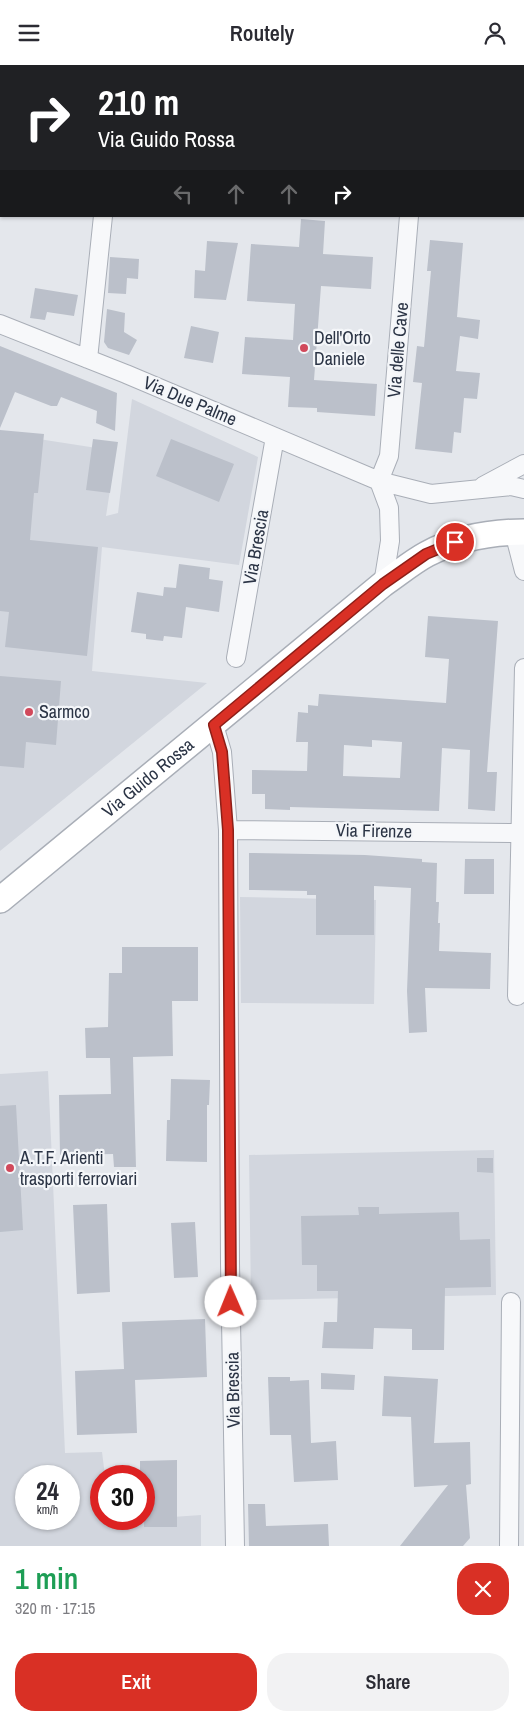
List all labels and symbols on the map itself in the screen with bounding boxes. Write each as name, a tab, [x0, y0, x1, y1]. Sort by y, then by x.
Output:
street label: Via delle Cave	[381, 301, 414, 399]
place label: Dell'Orto Daniele	[314, 325, 371, 371]
marker: Dell'Orto Daniele	[298, 342, 310, 354]
street label: Via Due Palme	[140, 370, 241, 431]
street label: Via Brescia	[237, 507, 274, 587]
pin	[434, 521, 476, 563]
place label: Sarmco	[39, 699, 90, 724]
marker: Sarmco	[23, 706, 35, 718]
street label: Via Guido Rossa	[97, 732, 199, 823]
street label: Via Firenze	[336, 817, 412, 844]
place label: A.T.F. Arienti trasporti ferroviari	[19, 1145, 137, 1191]
marker: A.T.F. Arienti trasporti ferroviari	[4, 1162, 16, 1174]
position arrow	[204, 1275, 256, 1327]
street label: Via Brescia	[219, 1352, 246, 1428]
speed limit sign: 30	[90, 1465, 155, 1530]

